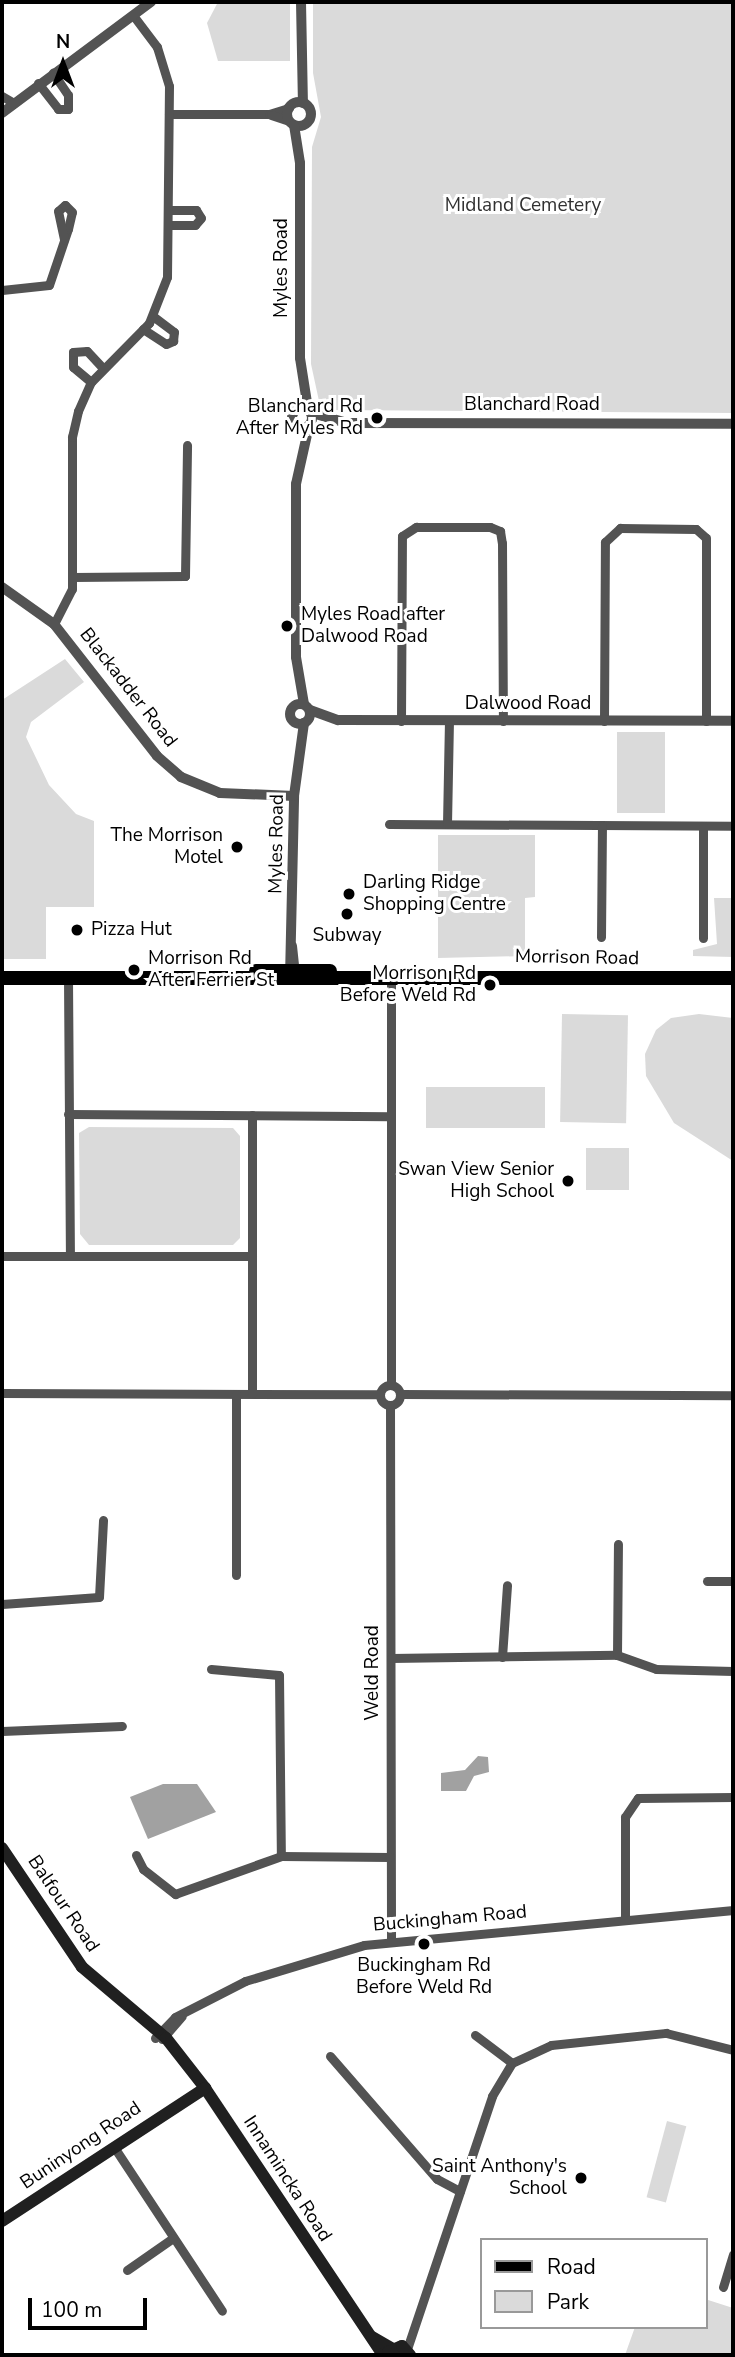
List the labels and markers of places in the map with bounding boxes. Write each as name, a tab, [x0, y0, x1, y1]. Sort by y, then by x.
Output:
place label: Blanchard Rd After Myles Rd	[236, 396, 363, 440]
marker: Blanchard Rd After Myles Rd	[369, 410, 385, 426]
place label: Myles Road after Dalwood Road	[301, 604, 445, 648]
marker: Myles Road after Dalwood Road	[279, 618, 295, 634]
place label: The Morrison Motel	[110, 825, 223, 869]
marker: The Morrison Motel	[229, 839, 245, 855]
place label: Darling Ridge Shopping Centre	[363, 872, 506, 916]
marker: Darling Ridge Shopping Centre	[341, 886, 357, 902]
marker: Subway	[339, 906, 355, 922]
place label: Pizza Hut	[91, 919, 172, 941]
marker: Pizza Hut	[69, 922, 85, 938]
place label: Subway	[313, 925, 381, 947]
place label: Morrison Rd After Ferrier St	[148, 948, 274, 992]
marker: Morrison Rd After Ferrier St	[126, 962, 142, 978]
place label: Morrison Rd Before Weld Rd	[340, 963, 476, 1007]
marker: Morrison Rd Before Weld Rd	[482, 977, 498, 993]
place label: Swan View Senior High School	[398, 1159, 554, 1203]
marker: Swan View Senior High School	[560, 1173, 576, 1189]
marker: Buckingham Rd Before Weld Rd	[416, 1936, 432, 1952]
place label: Buckingham Rd Before Weld Rd	[356, 1955, 492, 1999]
place label: Saint Anthony's School	[432, 2156, 567, 2200]
marker: Saint Anthony's School	[573, 2170, 589, 2186]

